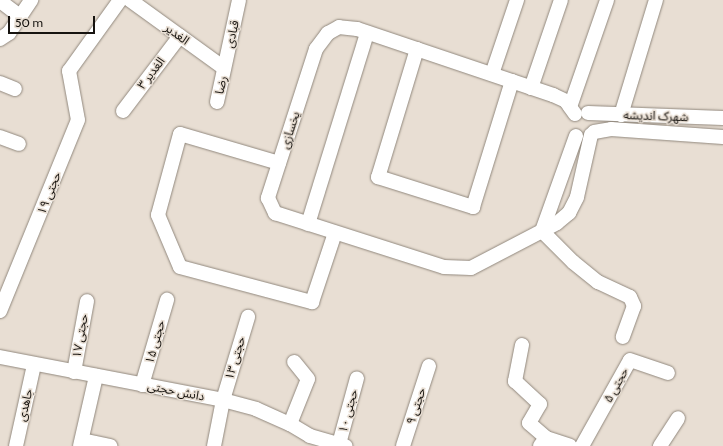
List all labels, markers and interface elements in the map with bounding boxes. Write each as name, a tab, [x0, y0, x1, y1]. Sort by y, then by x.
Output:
scale bar	[10, 8, 97, 34]
text: 50 m	[15, 15, 43, 30]
street label: قبادی	[222, 19, 242, 49]
street label: الغدیر	[162, 20, 192, 48]
street label: الغدیر ۳	[134, 54, 168, 92]
street label: رضا	[212, 75, 230, 95]
street label: شهرک اندیشه	[623, 108, 689, 124]
street label: یخسازی	[277, 109, 303, 151]
street label: حجتی ۱۹	[34, 170, 64, 216]
street label: حجتی ۱۷	[69, 313, 91, 359]
street label: حجتی ۱۵	[142, 319, 168, 365]
street label: حجتی ۱۳	[222, 335, 248, 381]
street label: حجتی ۵	[601, 365, 631, 405]
street label: دانش حجتی	[146, 378, 206, 404]
street label: حجتی ۹	[403, 386, 429, 426]
street label: جاهدی	[14, 387, 36, 423]
street label: حجتی ۱۰	[335, 388, 361, 434]

